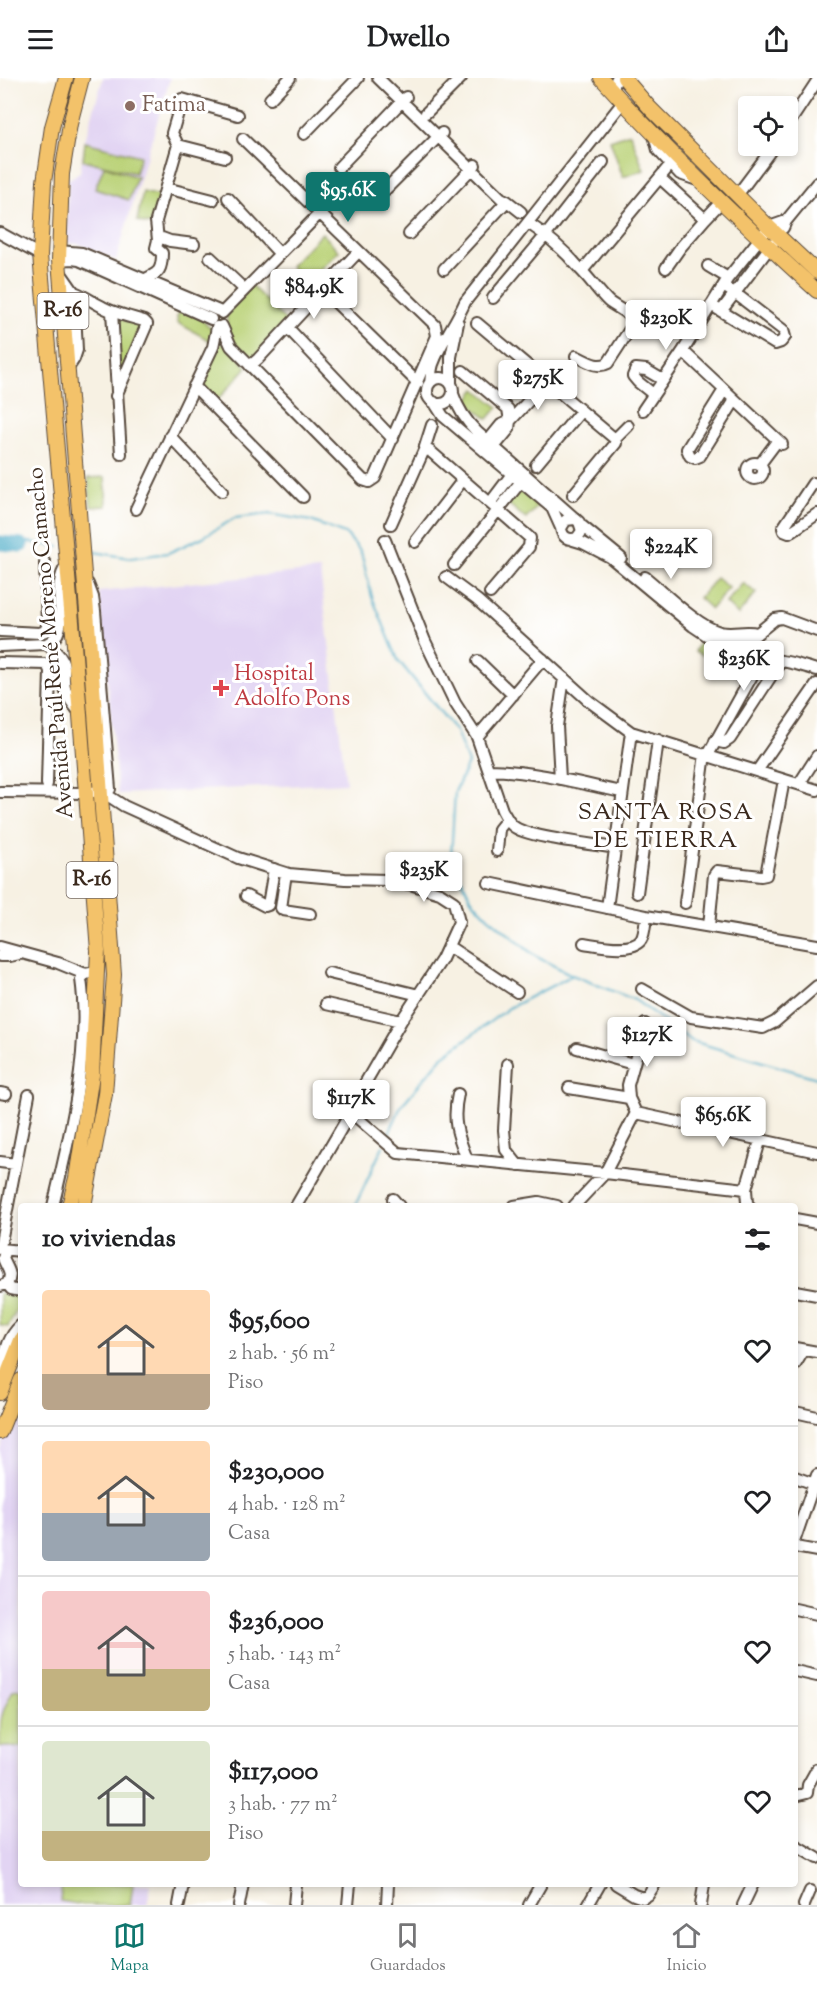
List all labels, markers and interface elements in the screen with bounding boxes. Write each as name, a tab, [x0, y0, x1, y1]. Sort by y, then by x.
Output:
text: Dwello	[367, 20, 450, 59]
icon: menu	[24, 23, 57, 56]
icon: share	[760, 23, 793, 56]
place label: Fatima	[142, 90, 206, 122]
map controls	[738, 96, 798, 156]
button: locate	[738, 96, 798, 156]
marker: Fatima	[123, 99, 137, 113]
pin: $95.6K	[299, 172, 397, 223]
text: $95.6K	[320, 177, 376, 206]
pin: $84.9K	[265, 269, 363, 320]
text: $84.9K	[284, 274, 344, 303]
road number: R-16	[38, 293, 88, 329]
pin: $230K	[624, 300, 708, 351]
text: $230K	[640, 305, 692, 334]
pin: $275K	[496, 360, 580, 411]
text: $275K	[512, 365, 564, 394]
street label: Avenida Paúl René Moreno Camacho	[21, 466, 83, 820]
pin: $224K	[629, 529, 713, 580]
text: $224K	[644, 534, 698, 563]
pin: $236K	[702, 641, 786, 692]
text: $236K	[718, 646, 770, 675]
place label: Hospital Adolfo Pons	[234, 659, 350, 716]
marker: Hospital Adolfo Pons	[212, 679, 230, 697]
district label: SANTA ROSA DE TIERRA	[578, 796, 754, 858]
pin: $235K	[382, 852, 466, 903]
text: $235K	[399, 857, 449, 886]
road number: R-16	[66, 862, 118, 898]
pin: $127K	[605, 1017, 689, 1068]
text: $127K	[621, 1022, 673, 1051]
pin: $117K	[309, 1080, 393, 1131]
text: $117K	[327, 1085, 375, 1114]
pin: $65.6K	[674, 1097, 772, 1148]
text: $65.6K	[695, 1102, 751, 1131]
text: 10 viviendas	[42, 1221, 176, 1258]
icon: filters	[741, 1223, 774, 1256]
text: $95,600	[228, 1303, 310, 1340]
icon: home	[90, 1314, 162, 1386]
icon: heart	[741, 1334, 774, 1367]
text: 2 hab. · 56 m²	[228, 1340, 336, 1369]
text: Piso	[228, 1369, 263, 1398]
text: $230,000	[228, 1454, 324, 1491]
icon: home	[90, 1465, 162, 1537]
icon: heart	[741, 1485, 774, 1518]
text: 4 hab. · 128 m²	[228, 1491, 346, 1520]
text: Casa	[228, 1520, 270, 1549]
text: $236,000	[228, 1604, 324, 1641]
icon: home	[90, 1615, 162, 1687]
icon: heart	[741, 1635, 774, 1668]
text: 5 hab. · 143 m²	[228, 1641, 341, 1670]
text: Casa	[228, 1670, 270, 1699]
text: $117,000	[228, 1754, 318, 1791]
icon: home	[90, 1765, 162, 1837]
icon: heart	[741, 1785, 774, 1818]
text: 3 hab. · 77 m²	[228, 1791, 338, 1820]
text: Piso	[228, 1820, 263, 1849]
tab: Mapa	[111, 1919, 149, 1978]
tab: Guardados	[370, 1919, 446, 1978]
tab: Inicio	[667, 1919, 706, 1978]

